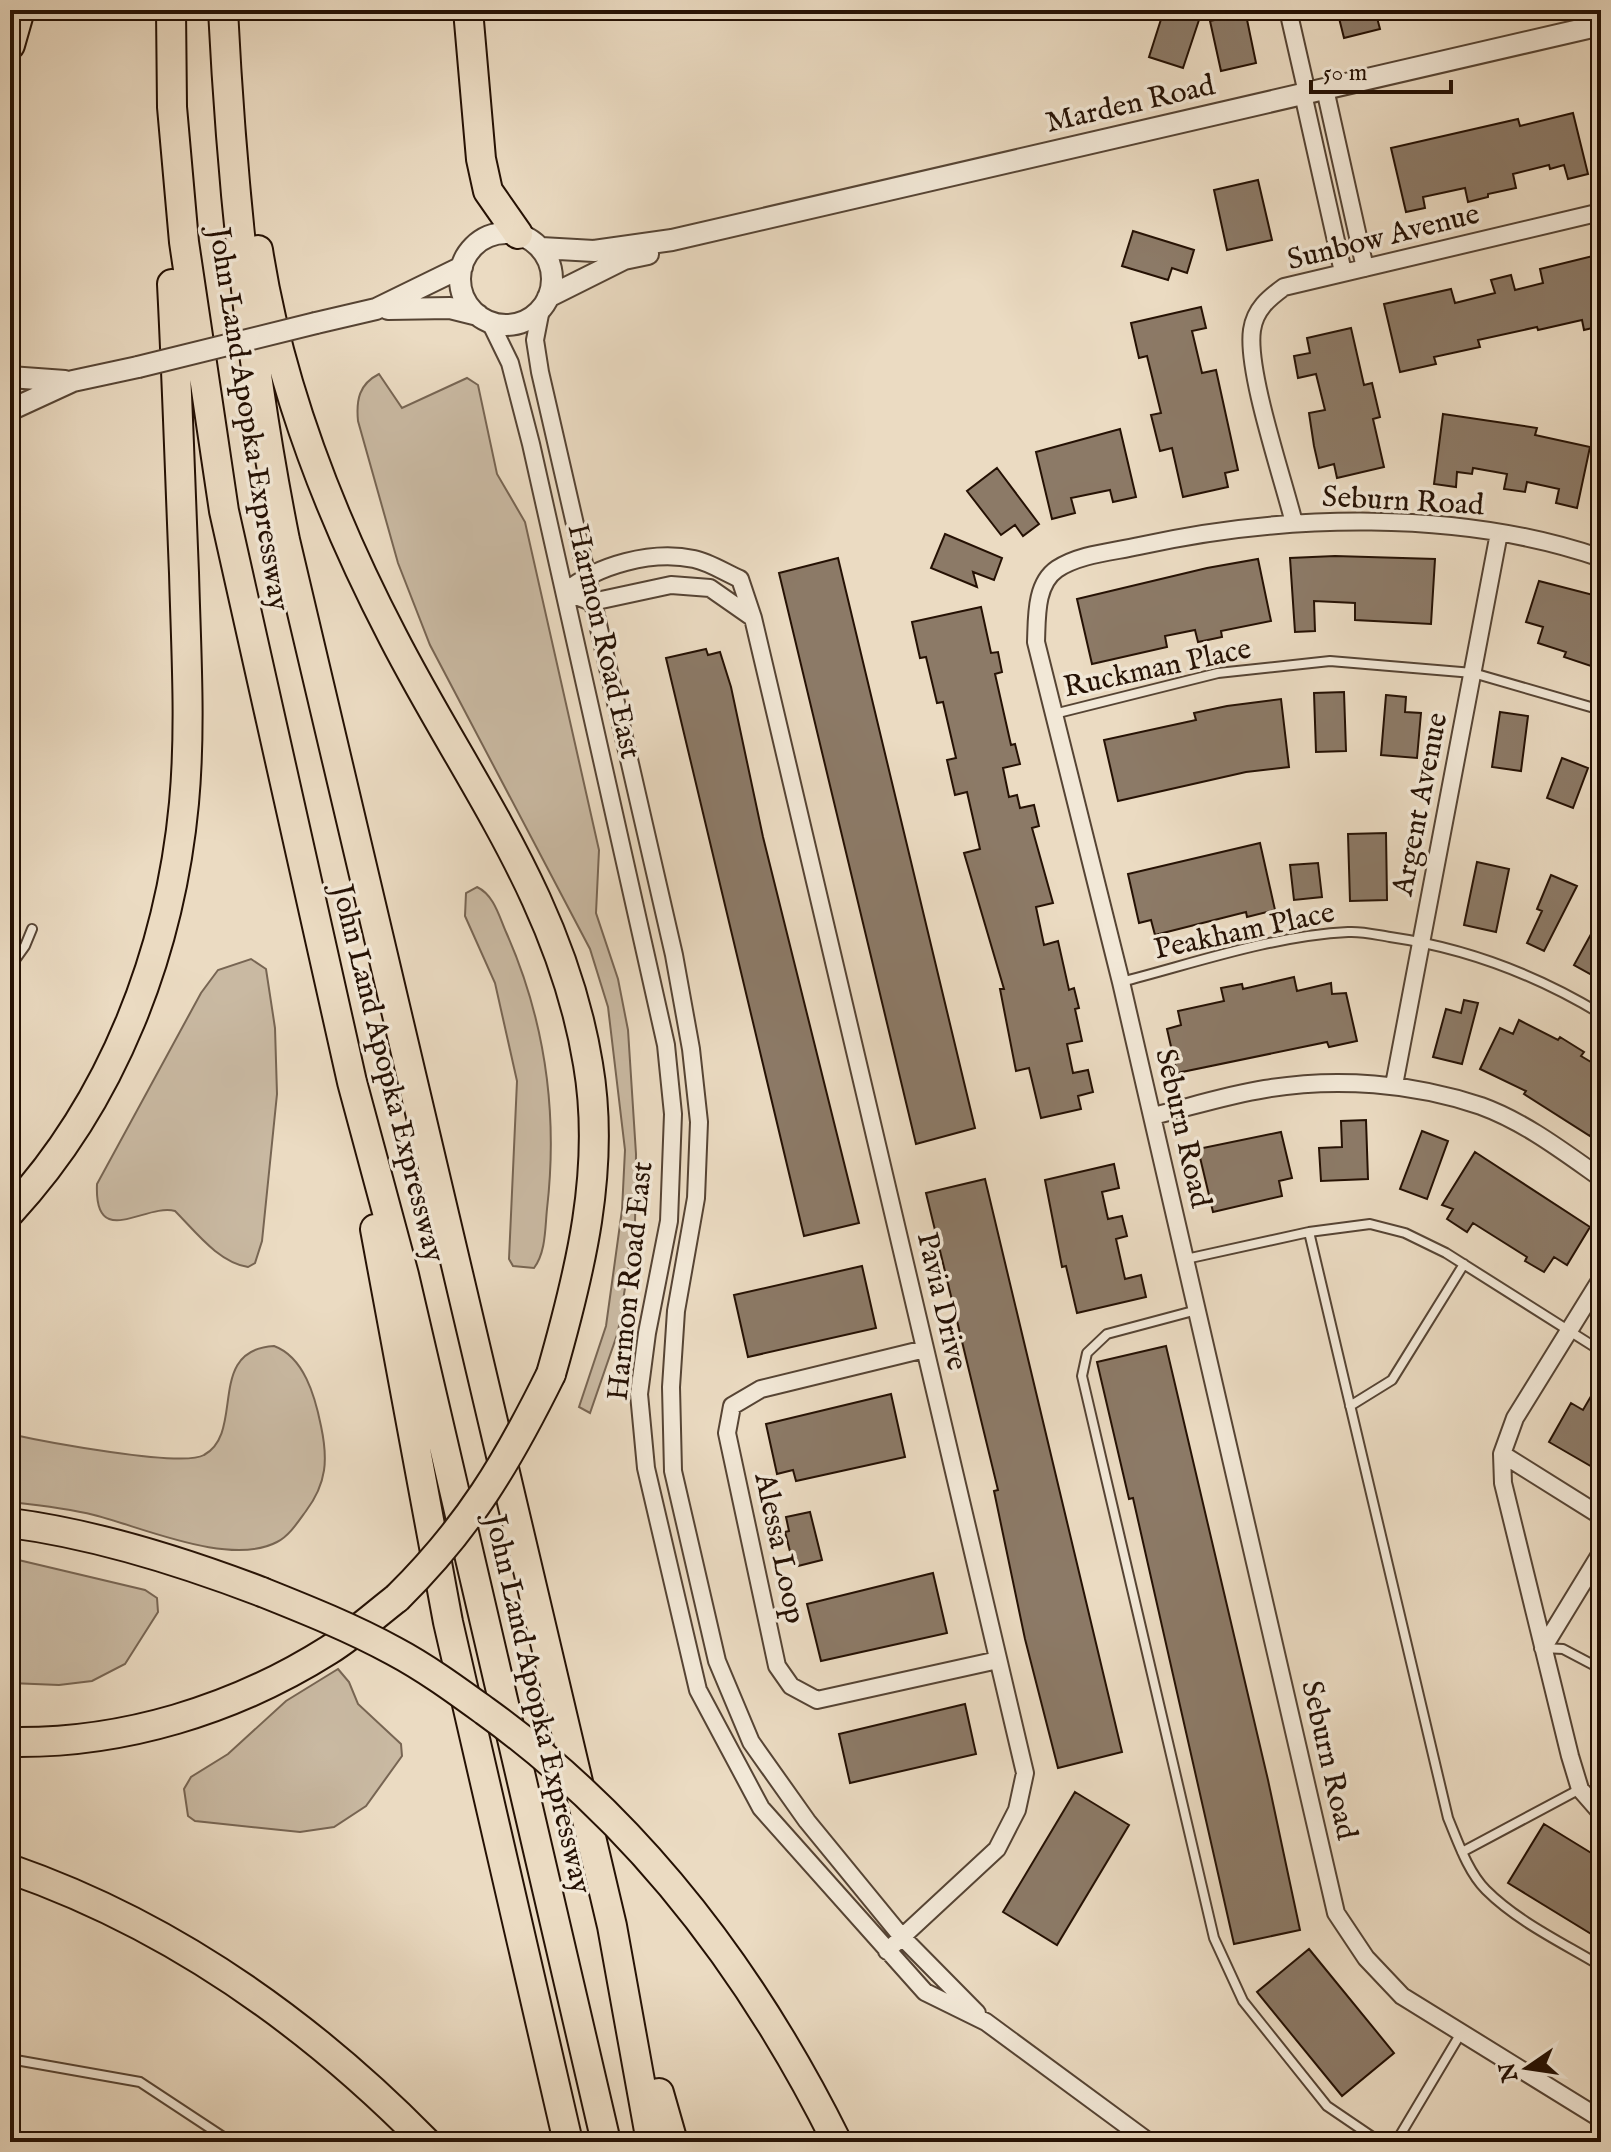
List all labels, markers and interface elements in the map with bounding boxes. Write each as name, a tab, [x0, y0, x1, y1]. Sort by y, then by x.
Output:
scale bar	[1311, 44, 1451, 94]
text: 50 m	[1323, 58, 1367, 89]
street label: Marden Road	[1042, 67, 1220, 143]
street label: Sunbow Avenue	[1283, 196, 1483, 280]
street label: John Land Apopka Expressway	[198, 222, 297, 614]
street label: Seburn Road	[1321, 479, 1486, 525]
street label: Harmon Road East	[558, 520, 649, 763]
street label: Ruckman Place	[1060, 631, 1255, 707]
street label: Argent Avenue	[1384, 710, 1457, 900]
street label: John Land Apopka Expressway	[321, 878, 452, 1266]
street label: Peakham Place	[1151, 894, 1338, 970]
street label: Seburn Road	[1145, 1045, 1219, 1213]
street label: Harmon Road East	[600, 1160, 662, 1403]
street label: Pavia Drive	[907, 1229, 975, 1374]
street label: Alessa Loop	[744, 1469, 814, 1627]
street label: John Land Apopka Expressway	[474, 1508, 599, 1898]
street label: Seburn Road	[1291, 1677, 1365, 1845]
north arrow	[1487, 2028, 1567, 2108]
text: N	[1494, 2060, 1525, 2085]

